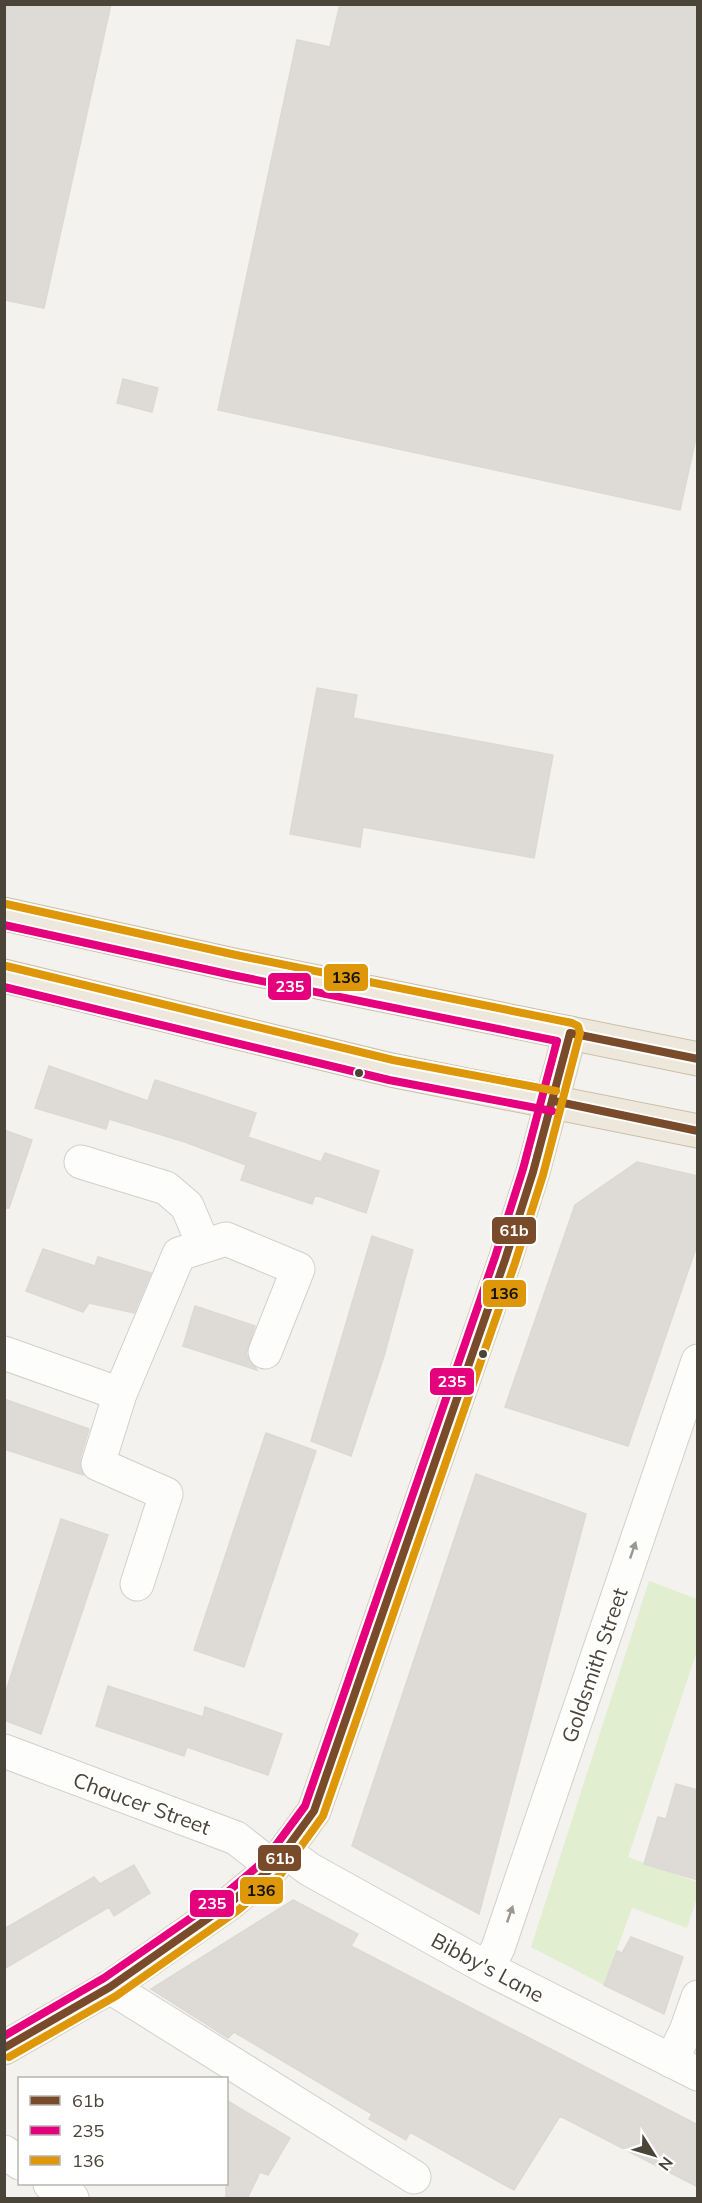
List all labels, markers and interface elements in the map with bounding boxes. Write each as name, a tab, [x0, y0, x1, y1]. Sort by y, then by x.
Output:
line badge: 136	[323, 963, 369, 992]
text: 136	[332, 967, 361, 987]
line badge: 235	[267, 972, 312, 1001]
text: 235	[276, 976, 305, 996]
unlabelled marker	[353, 1067, 365, 1079]
line badge: 61b	[491, 1216, 537, 1245]
text: 61b	[499, 1220, 529, 1240]
line badge: 136	[482, 1279, 527, 1308]
text: 136	[490, 1283, 519, 1303]
unlabelled marker	[477, 1348, 489, 1360]
line badge: 235	[429, 1367, 475, 1396]
text: 235	[438, 1371, 467, 1391]
one-way arrow	[629, 1541, 638, 1559]
street label: Goldsmith Street	[555, 1584, 633, 1746]
street label: Chaucer Street	[70, 1766, 214, 1840]
line badge: 61b	[257, 1844, 302, 1872]
text: 61b	[265, 1848, 295, 1868]
line badge: 136	[239, 1876, 284, 1905]
text: 136	[247, 1880, 276, 1900]
line badge: 235	[189, 1889, 235, 1918]
text: 235	[198, 1893, 227, 1913]
one-way arrow	[505, 1905, 515, 1923]
street label: Bibby's Lane	[427, 1926, 549, 2008]
legend	[18, 2077, 228, 2185]
text: 61b	[72, 2089, 104, 2112]
text: 235	[72, 2119, 105, 2142]
north arrow	[624, 2125, 684, 2185]
text: 136	[72, 2149, 104, 2172]
text: N	[654, 2153, 678, 2175]

